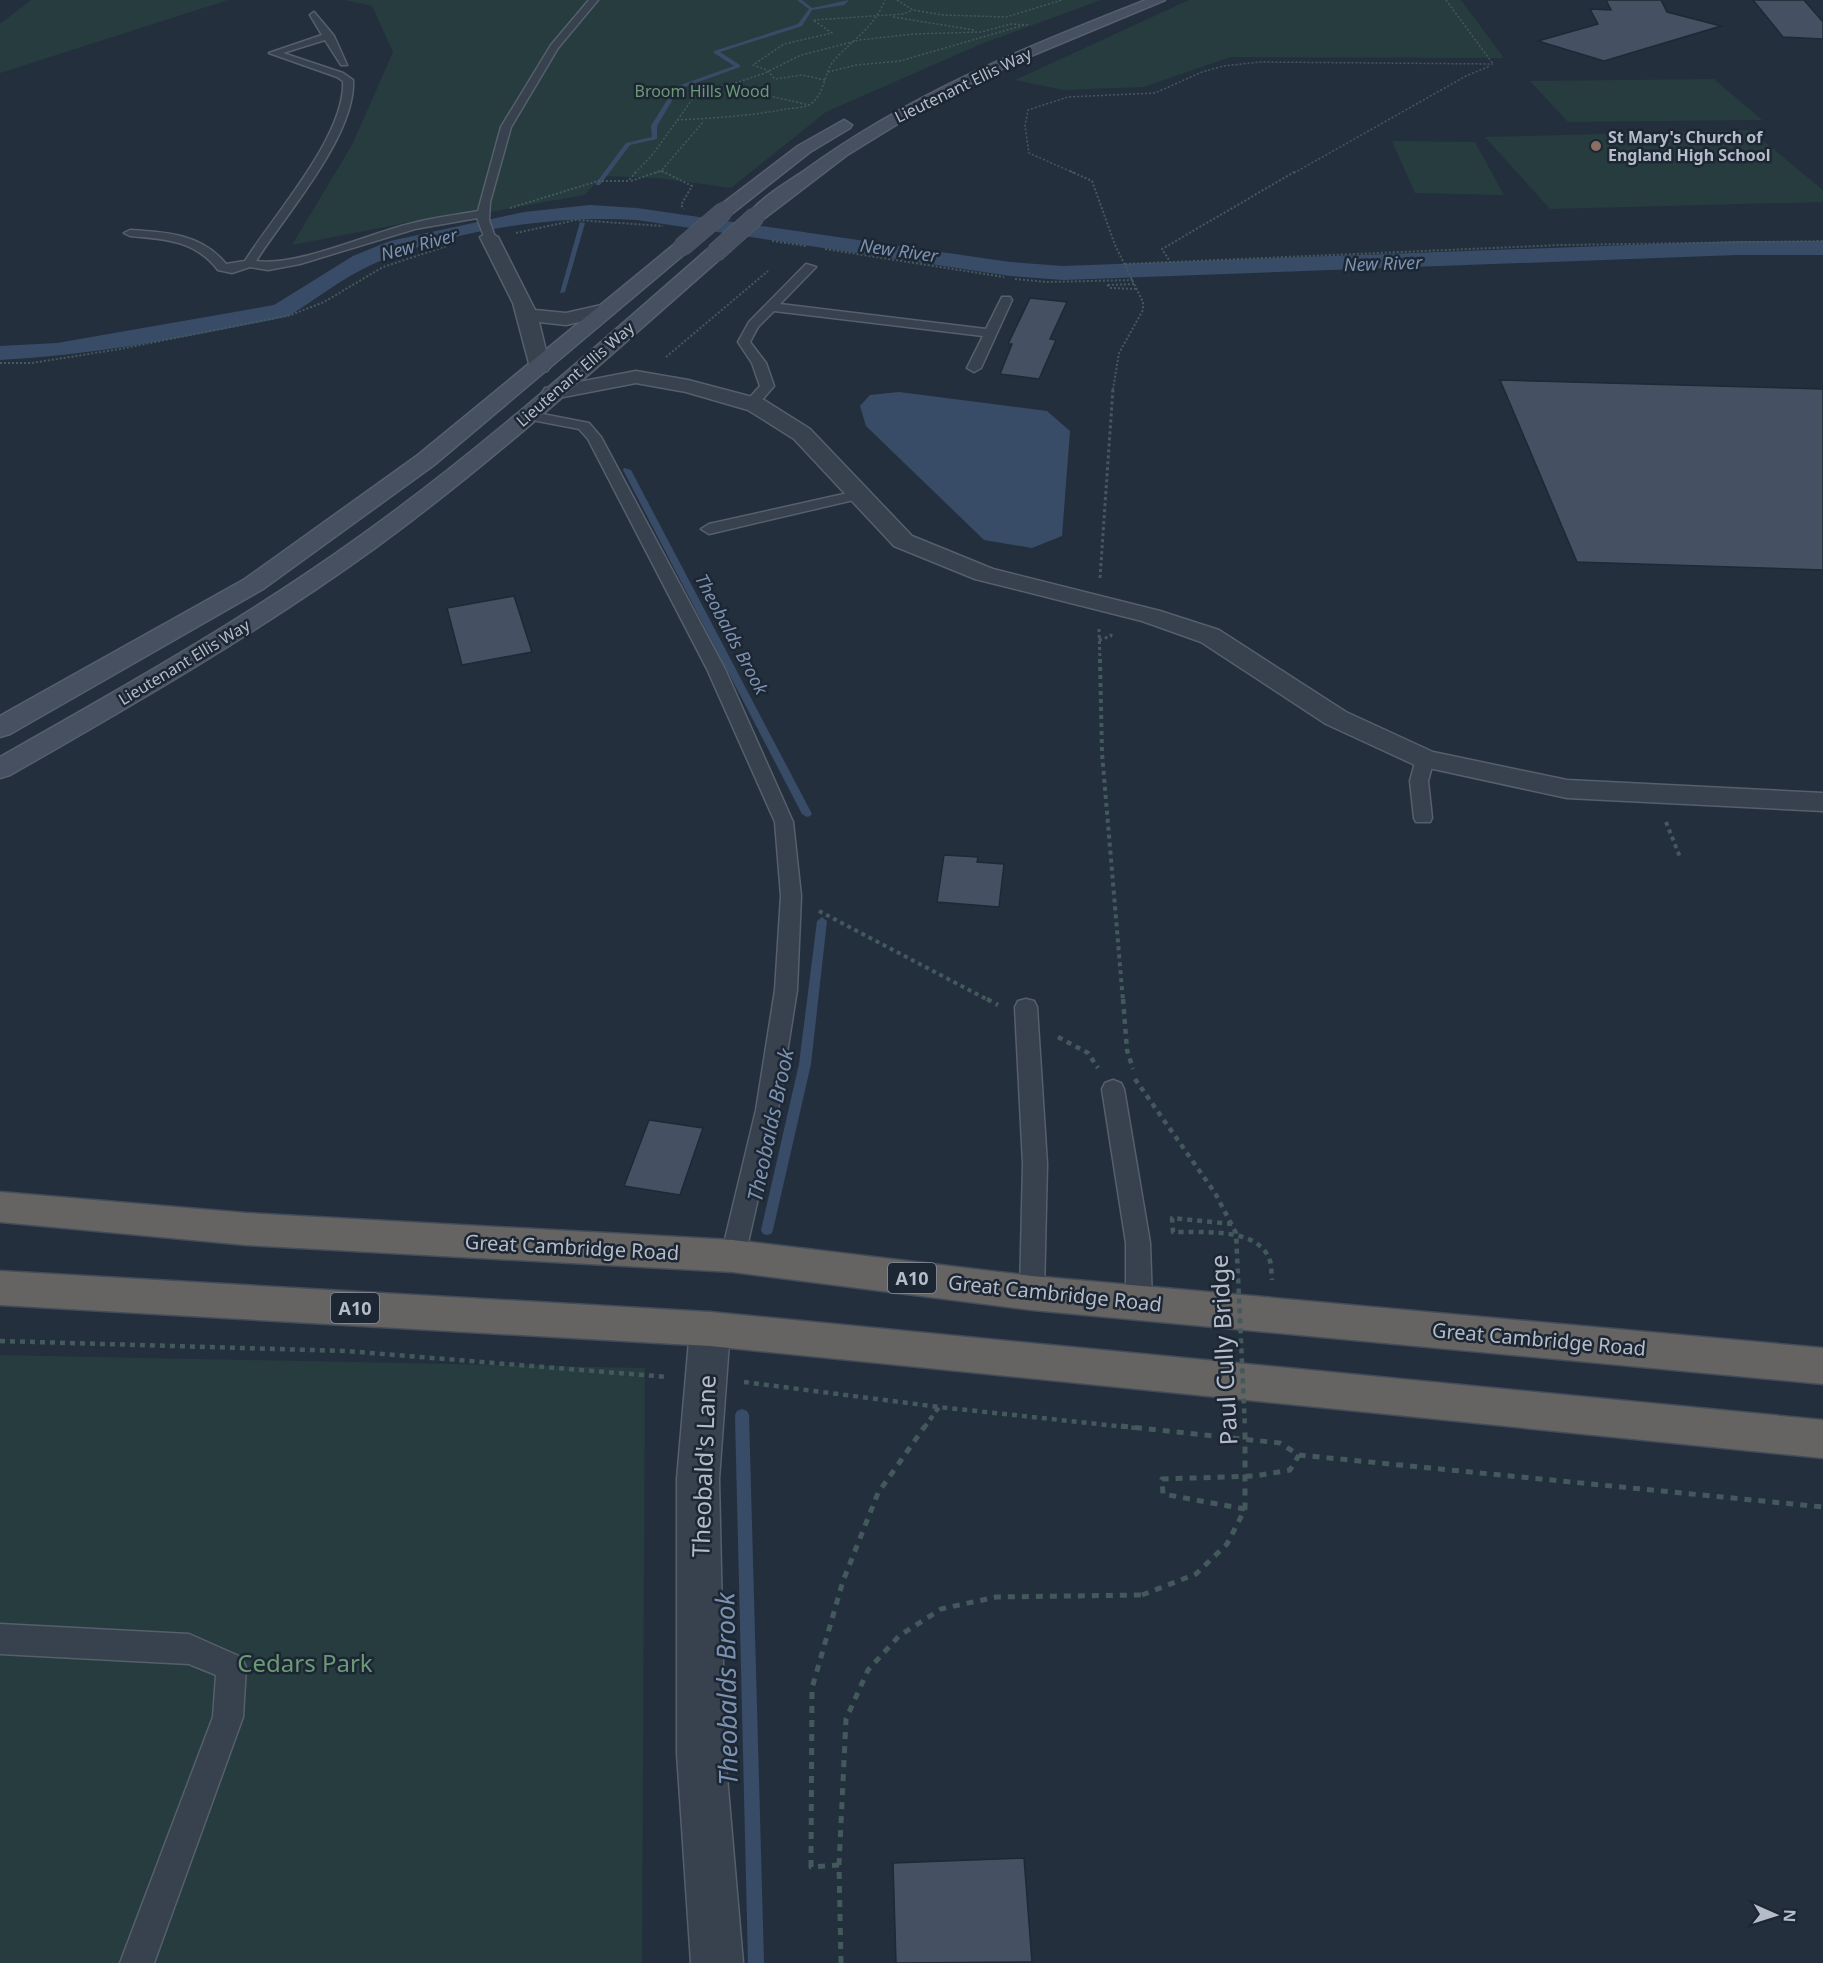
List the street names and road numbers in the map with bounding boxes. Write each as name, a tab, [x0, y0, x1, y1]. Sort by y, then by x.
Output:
street label: Lieutenant Ellis Way	[891, 42, 1036, 128]
street label: Lieutenant Ellis Way	[511, 316, 639, 431]
street label: Lieutenant Ellis Way	[114, 614, 255, 710]
street label: Great Cambridge Road	[464, 1228, 680, 1266]
street label: Paul Cully Bridge	[1202, 1254, 1244, 1446]
road number: A10	[888, 1263, 936, 1293]
street label: Great Cambridge Road	[947, 1268, 1163, 1318]
road number: A10	[331, 1293, 379, 1323]
street label: Great Cambridge Road	[1431, 1316, 1647, 1362]
street label: Theobald's Lane	[683, 1374, 723, 1558]

